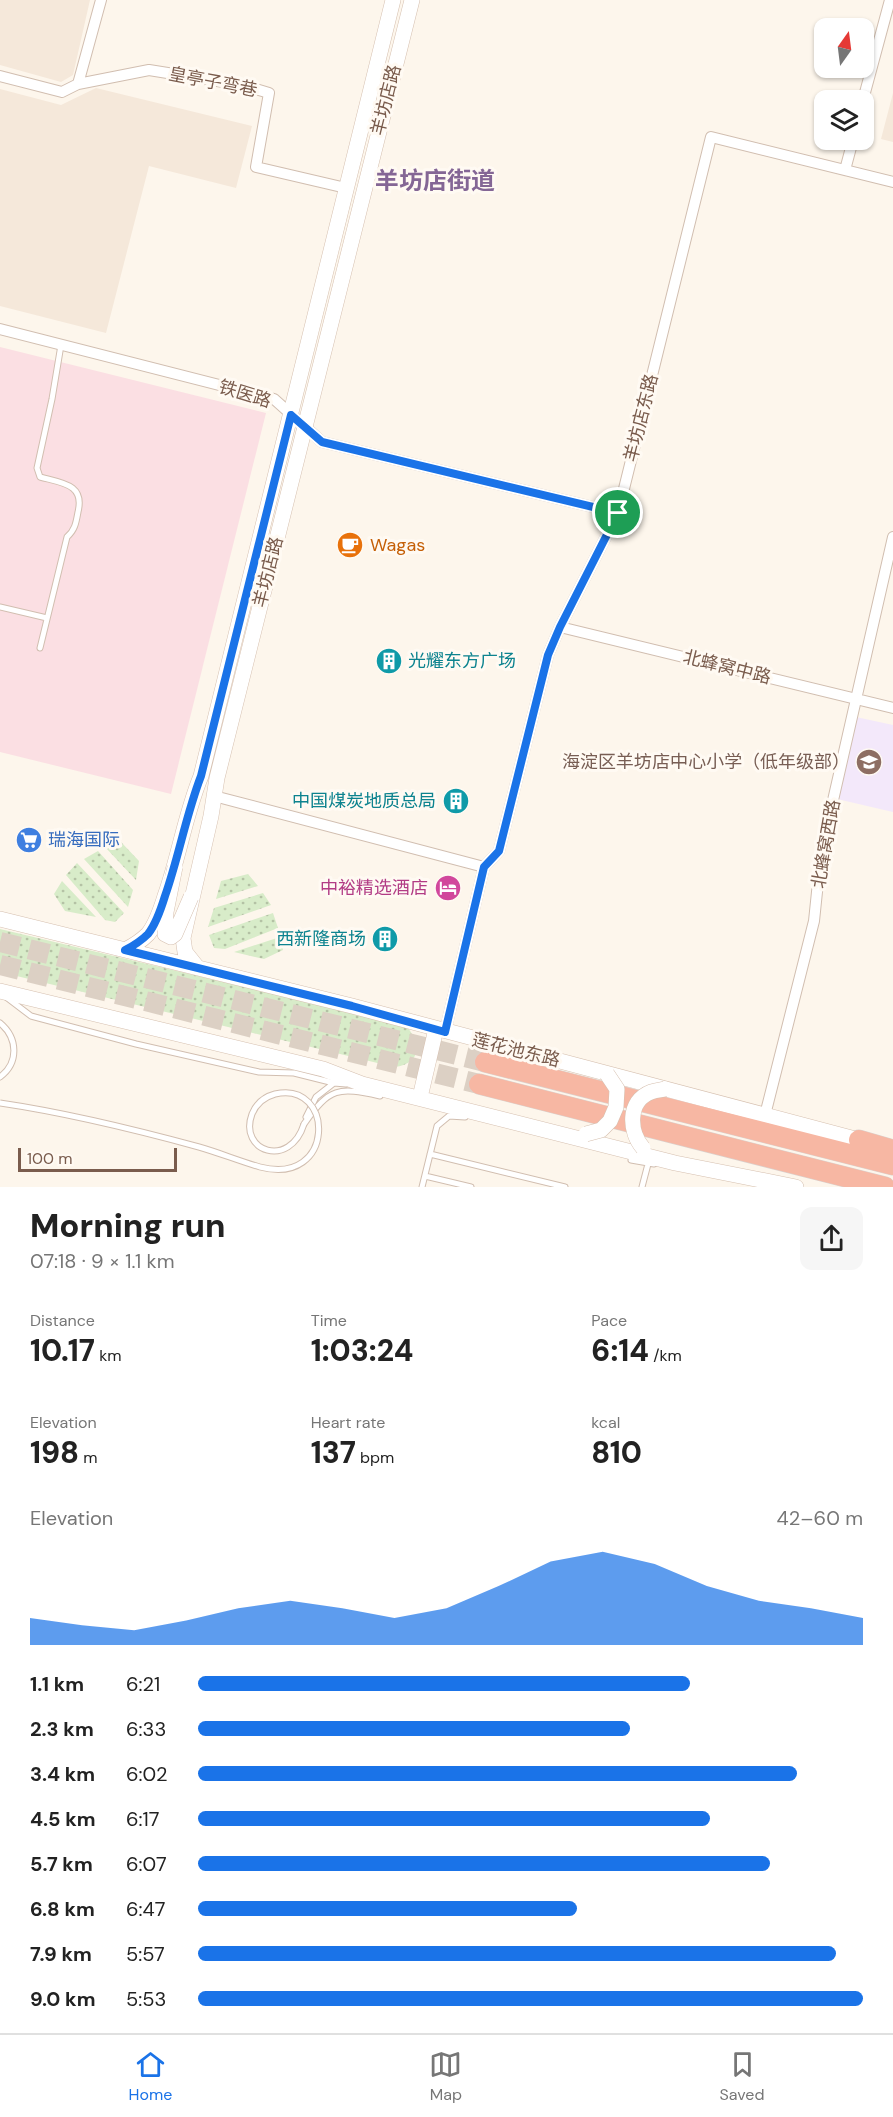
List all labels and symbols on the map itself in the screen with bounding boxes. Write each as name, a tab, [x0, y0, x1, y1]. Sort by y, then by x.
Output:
north arrow	[814, 18, 874, 78]
street label: 皇亭子弯巷	[167, 62, 259, 102]
street label: 羊坊店路	[366, 62, 406, 138]
district label: 羊坊店街道	[375, 165, 495, 196]
street label: 羊坊店东路	[618, 371, 664, 465]
street label: 铁医路	[216, 375, 274, 413]
pin	[592, 487, 643, 538]
cafe icon: Wagas	[335, 530, 365, 560]
place label: Wagas	[370, 533, 425, 557]
street label: 羊坊店路	[248, 534, 288, 610]
street label: 北蜂窝中路	[680, 644, 774, 690]
building icon: 光耀东方广场	[374, 646, 404, 676]
place label: 光耀东方广场	[408, 649, 516, 673]
school or university icon: 海淀区羊坊店中心小学（低年级部）	[854, 747, 884, 777]
place label: 海淀区羊坊店中心小学（低年级部）	[562, 750, 850, 774]
building icon: 中国煤炭地质总局	[441, 786, 471, 816]
place label: 中国煤炭地质总局	[292, 789, 436, 813]
street label: 北蜂窝西路	[806, 798, 846, 890]
supermarket icon: 瑞海国际	[14, 825, 44, 855]
place label: 瑞海国际	[48, 828, 120, 852]
hotel icon: 中裕精选酒店	[433, 873, 463, 903]
place label: 中裕精选酒店	[320, 876, 428, 900]
building icon: 西新隆商场	[370, 924, 400, 954]
place label: 西新隆商场	[276, 927, 366, 951]
street label: 莲花池东路	[469, 1027, 563, 1073]
scale bar	[18, 1145, 177, 1172]

